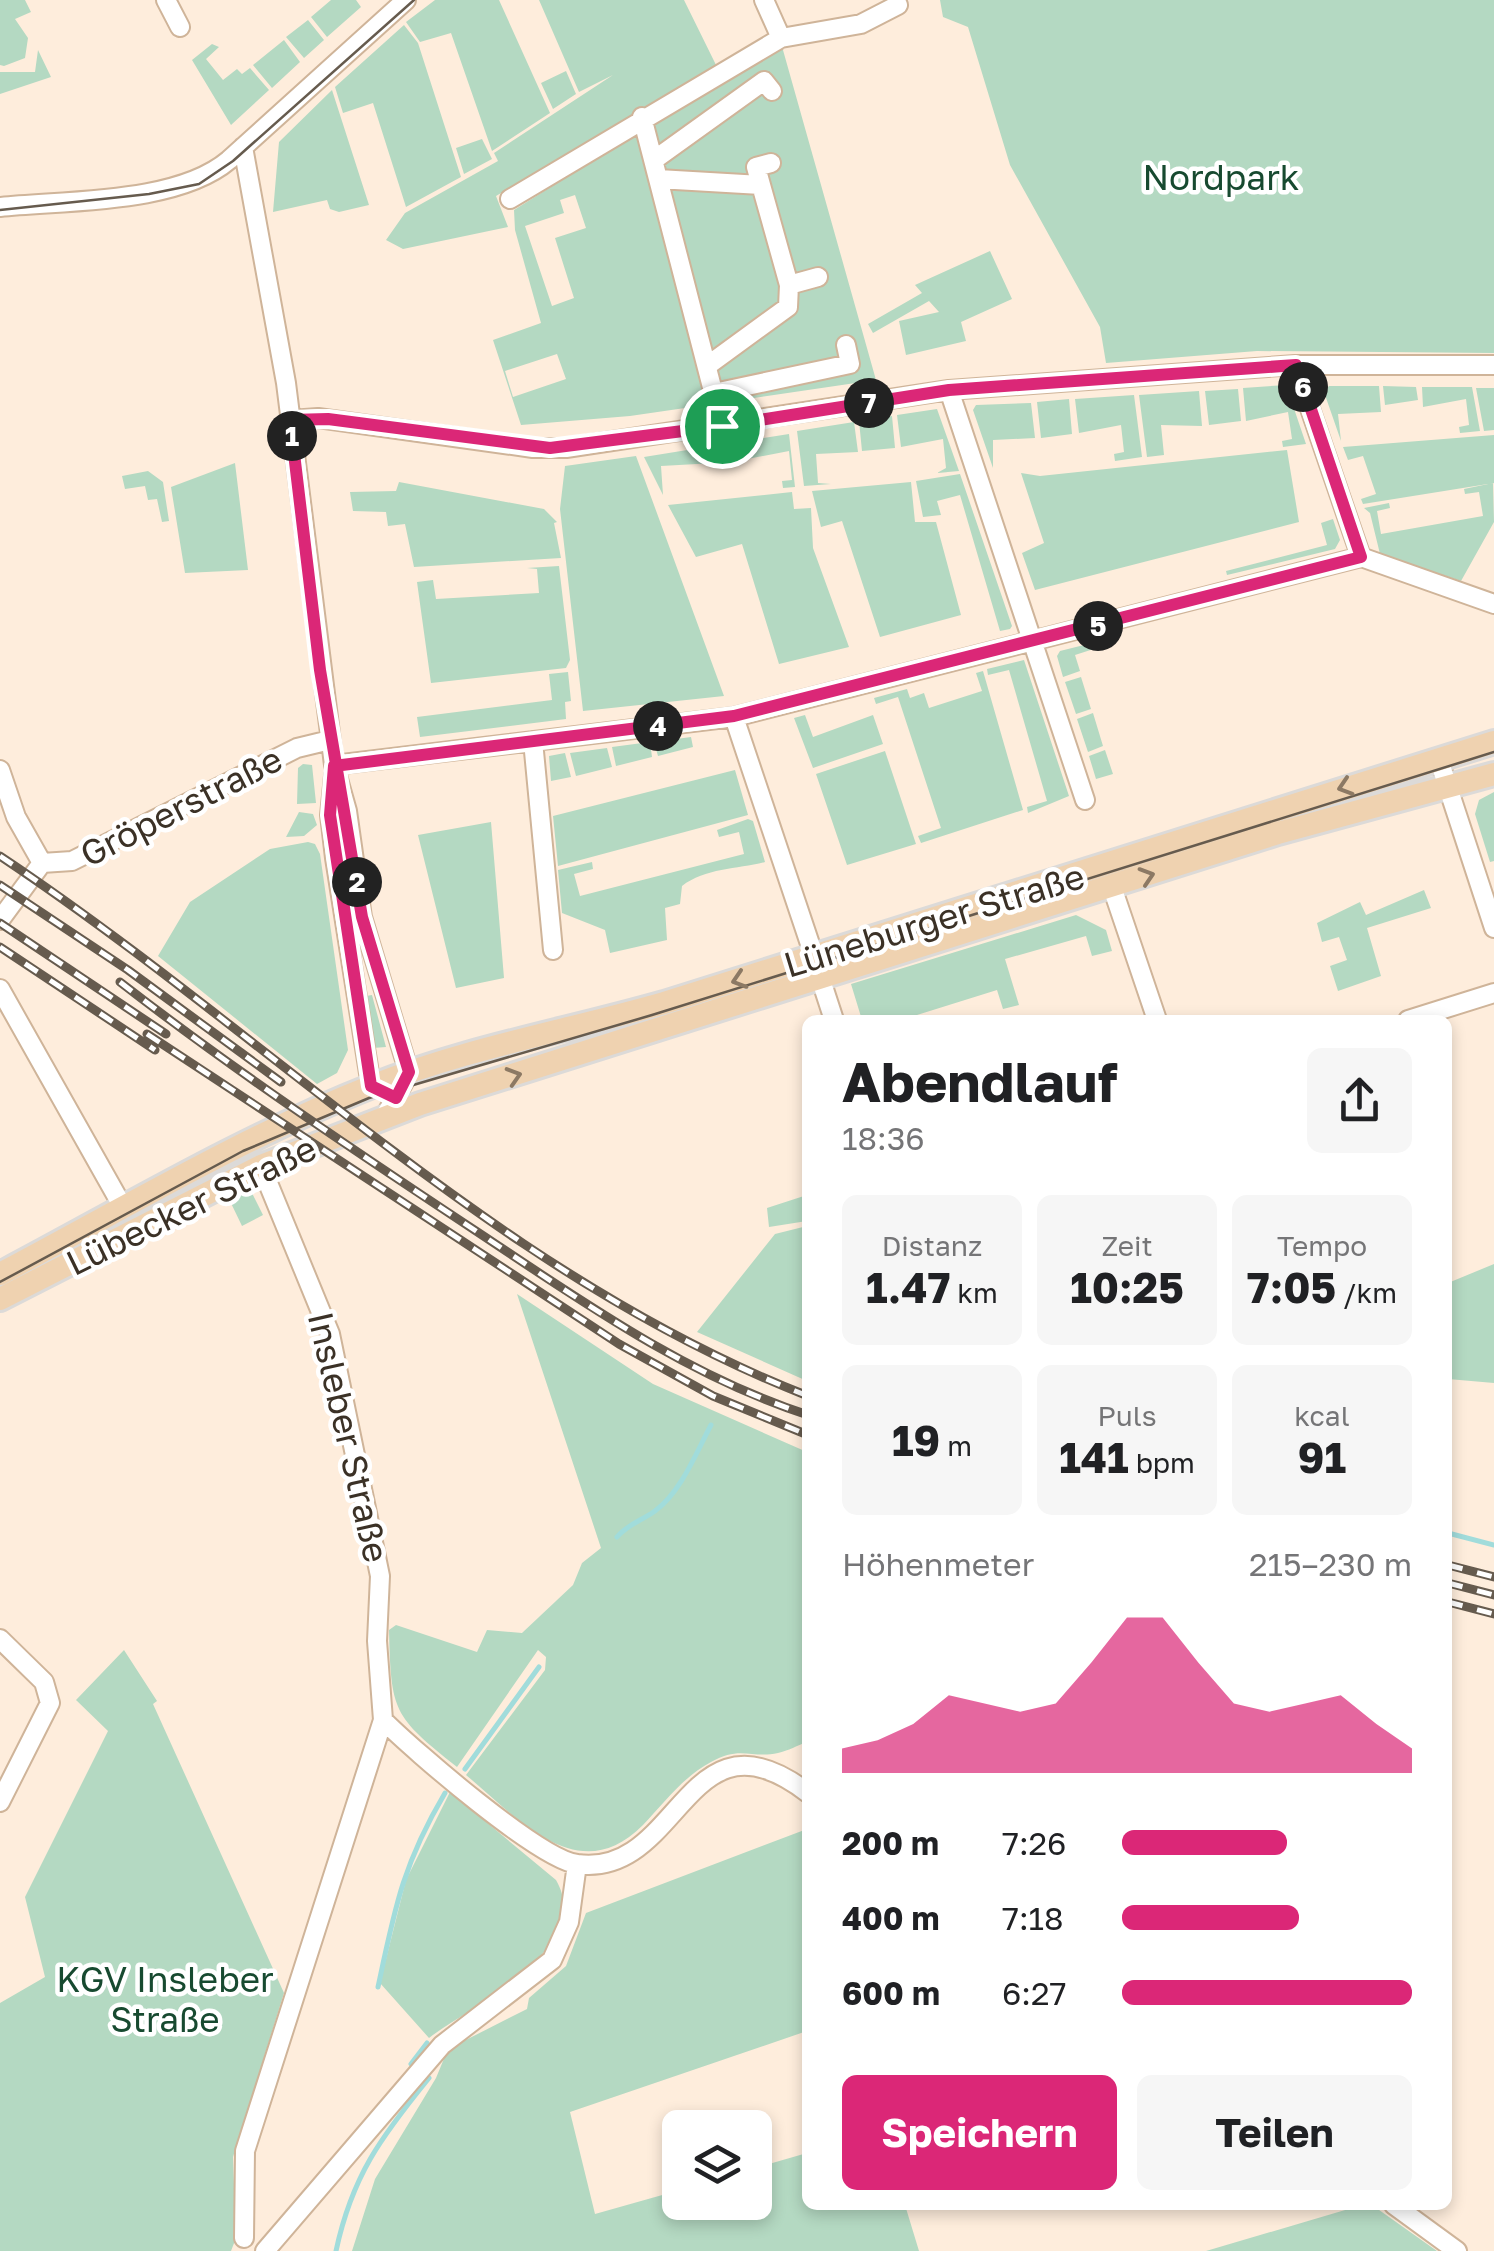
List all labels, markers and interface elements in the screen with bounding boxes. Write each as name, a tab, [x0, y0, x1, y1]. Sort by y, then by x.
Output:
park label: Nordpark	[1142, 156, 1300, 198]
pin: 6	[1278, 362, 1328, 412]
text: 6	[1294, 370, 1312, 403]
pin: 7	[844, 378, 894, 428]
pin	[680, 384, 765, 469]
text: 7	[861, 386, 877, 419]
icon: arrive	[695, 399, 750, 454]
pin: 1	[267, 411, 317, 461]
text: 1	[285, 419, 299, 452]
pin: 5	[1073, 601, 1123, 651]
text: 5	[1089, 609, 1107, 642]
pin: 4	[633, 701, 683, 751]
text: 4	[649, 709, 667, 742]
street label: Gröperstraße	[73, 737, 289, 875]
one-way arrow	[1338, 775, 1355, 795]
street label: Lüneburger Straße	[779, 854, 1089, 986]
pin: 2	[332, 857, 382, 907]
text: 2	[348, 865, 366, 898]
one-way arrow	[1137, 867, 1154, 887]
one-way arrow	[731, 968, 748, 988]
text: Abendlauf	[842, 1048, 1118, 1114]
button: share	[1307, 1048, 1412, 1153]
one-way arrow	[504, 1067, 521, 1088]
text: 18:36	[842, 1119, 925, 1157]
street label: Lübecker Straße	[59, 1126, 323, 1284]
text: Distanz	[882, 1229, 982, 1262]
text: Zeit	[1101, 1229, 1153, 1262]
text: Tempo	[1277, 1229, 1367, 1262]
text: 1.47	[866, 1262, 950, 1312]
text: 10:25	[1070, 1262, 1184, 1312]
text: 7:05	[1247, 1262, 1336, 1312]
text: km	[950, 1276, 998, 1309]
text: /km	[1336, 1276, 1397, 1309]
street label: Insleber Straße	[300, 1308, 398, 1566]
text: Puls	[1097, 1399, 1157, 1432]
text: kcal	[1294, 1399, 1350, 1432]
text: 19	[892, 1415, 940, 1465]
text: m	[940, 1429, 972, 1462]
text: 141	[1059, 1432, 1129, 1482]
text: 91	[1298, 1432, 1346, 1482]
text: bpm	[1129, 1446, 1195, 1479]
text: Höhenmeter	[842, 1545, 1034, 1583]
text: 215–230 m	[1249, 1545, 1412, 1583]
text: 200 m	[842, 1824, 939, 1862]
text: 7:26	[1002, 1824, 1066, 1862]
text: 400 m	[842, 1899, 940, 1937]
text: 7:18	[1002, 1899, 1064, 1937]
park label: KGV Insleber Straße	[56, 1958, 274, 2040]
text: 600 m	[842, 1974, 940, 2012]
text: 6:27	[1002, 1974, 1066, 2012]
button: Speichern	[842, 2075, 1117, 2190]
button: Teilen	[1137, 2075, 1412, 2190]
map controls	[662, 2110, 772, 2220]
button: layers	[662, 2110, 772, 2220]

